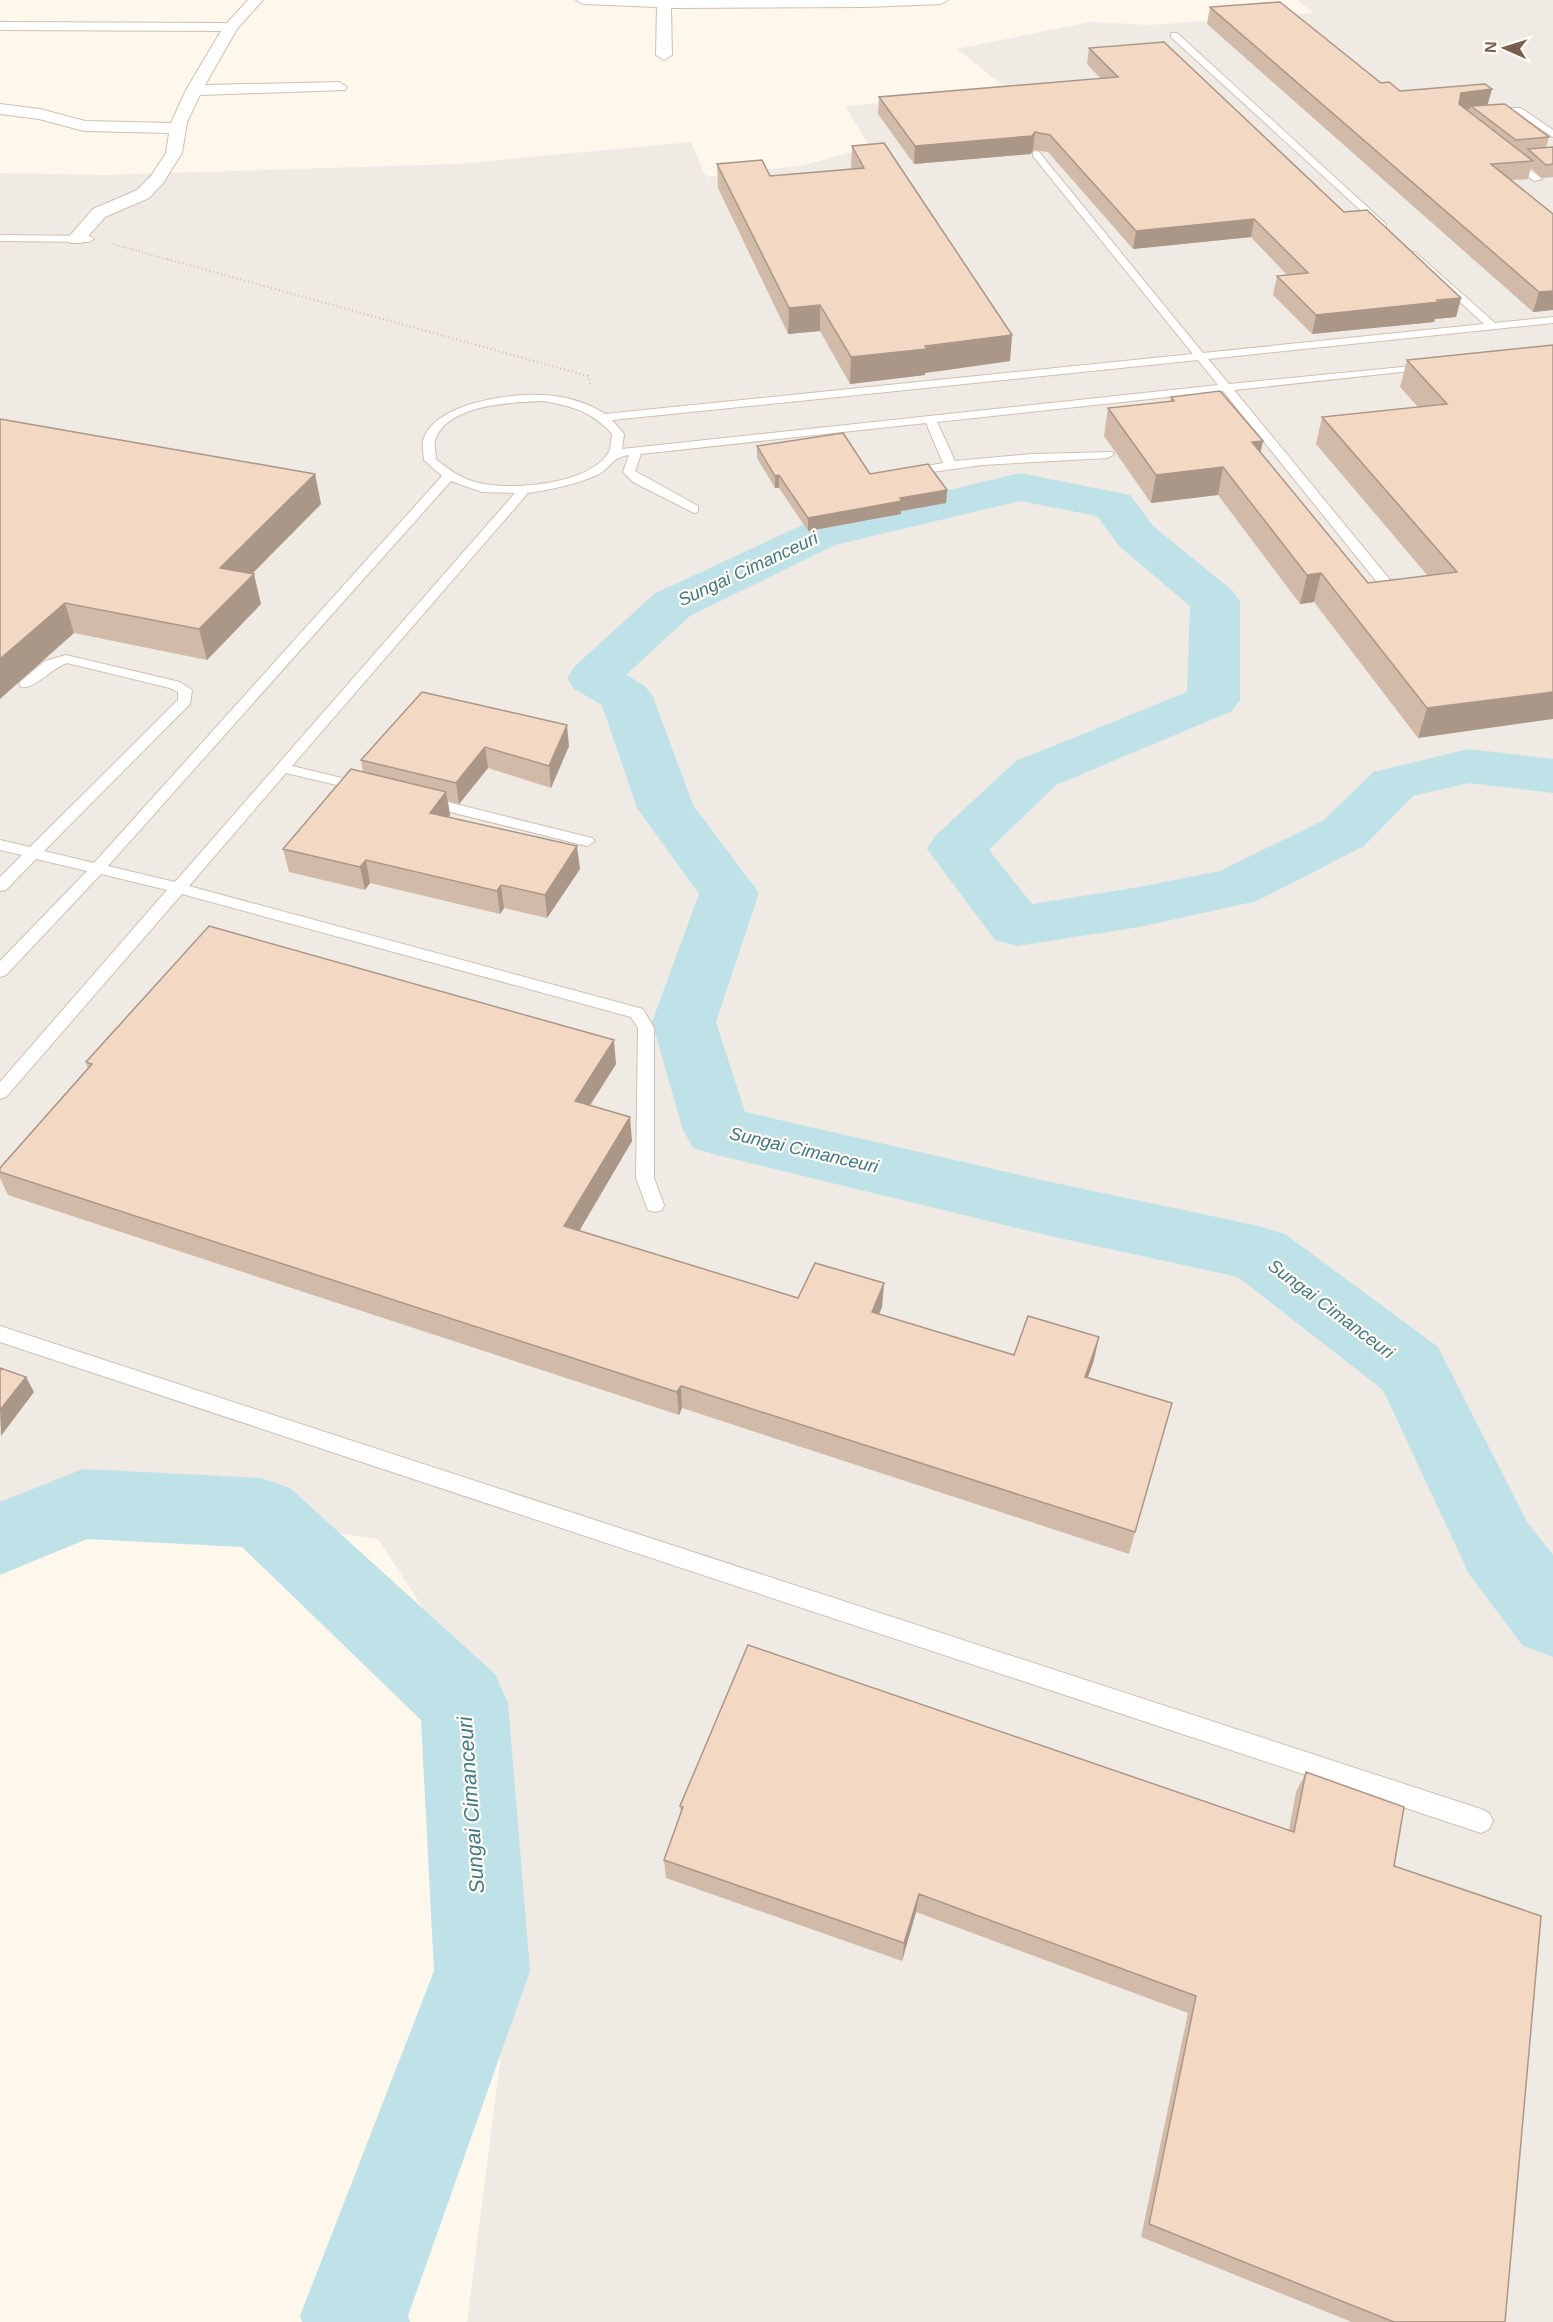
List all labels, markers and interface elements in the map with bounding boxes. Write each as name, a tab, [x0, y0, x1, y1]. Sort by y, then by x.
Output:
north arrow	[1475, 18, 1535, 78]
text: N	[1482, 41, 1499, 53]
water label: Sungai Cimanceuri	[675, 527, 822, 610]
water label: Sungai Cimanceuri	[728, 1123, 881, 1177]
water label: Sungai Cimanceuri	[1264, 1255, 1399, 1363]
water label: Sungai Cimanceuri	[453, 1714, 488, 1894]

